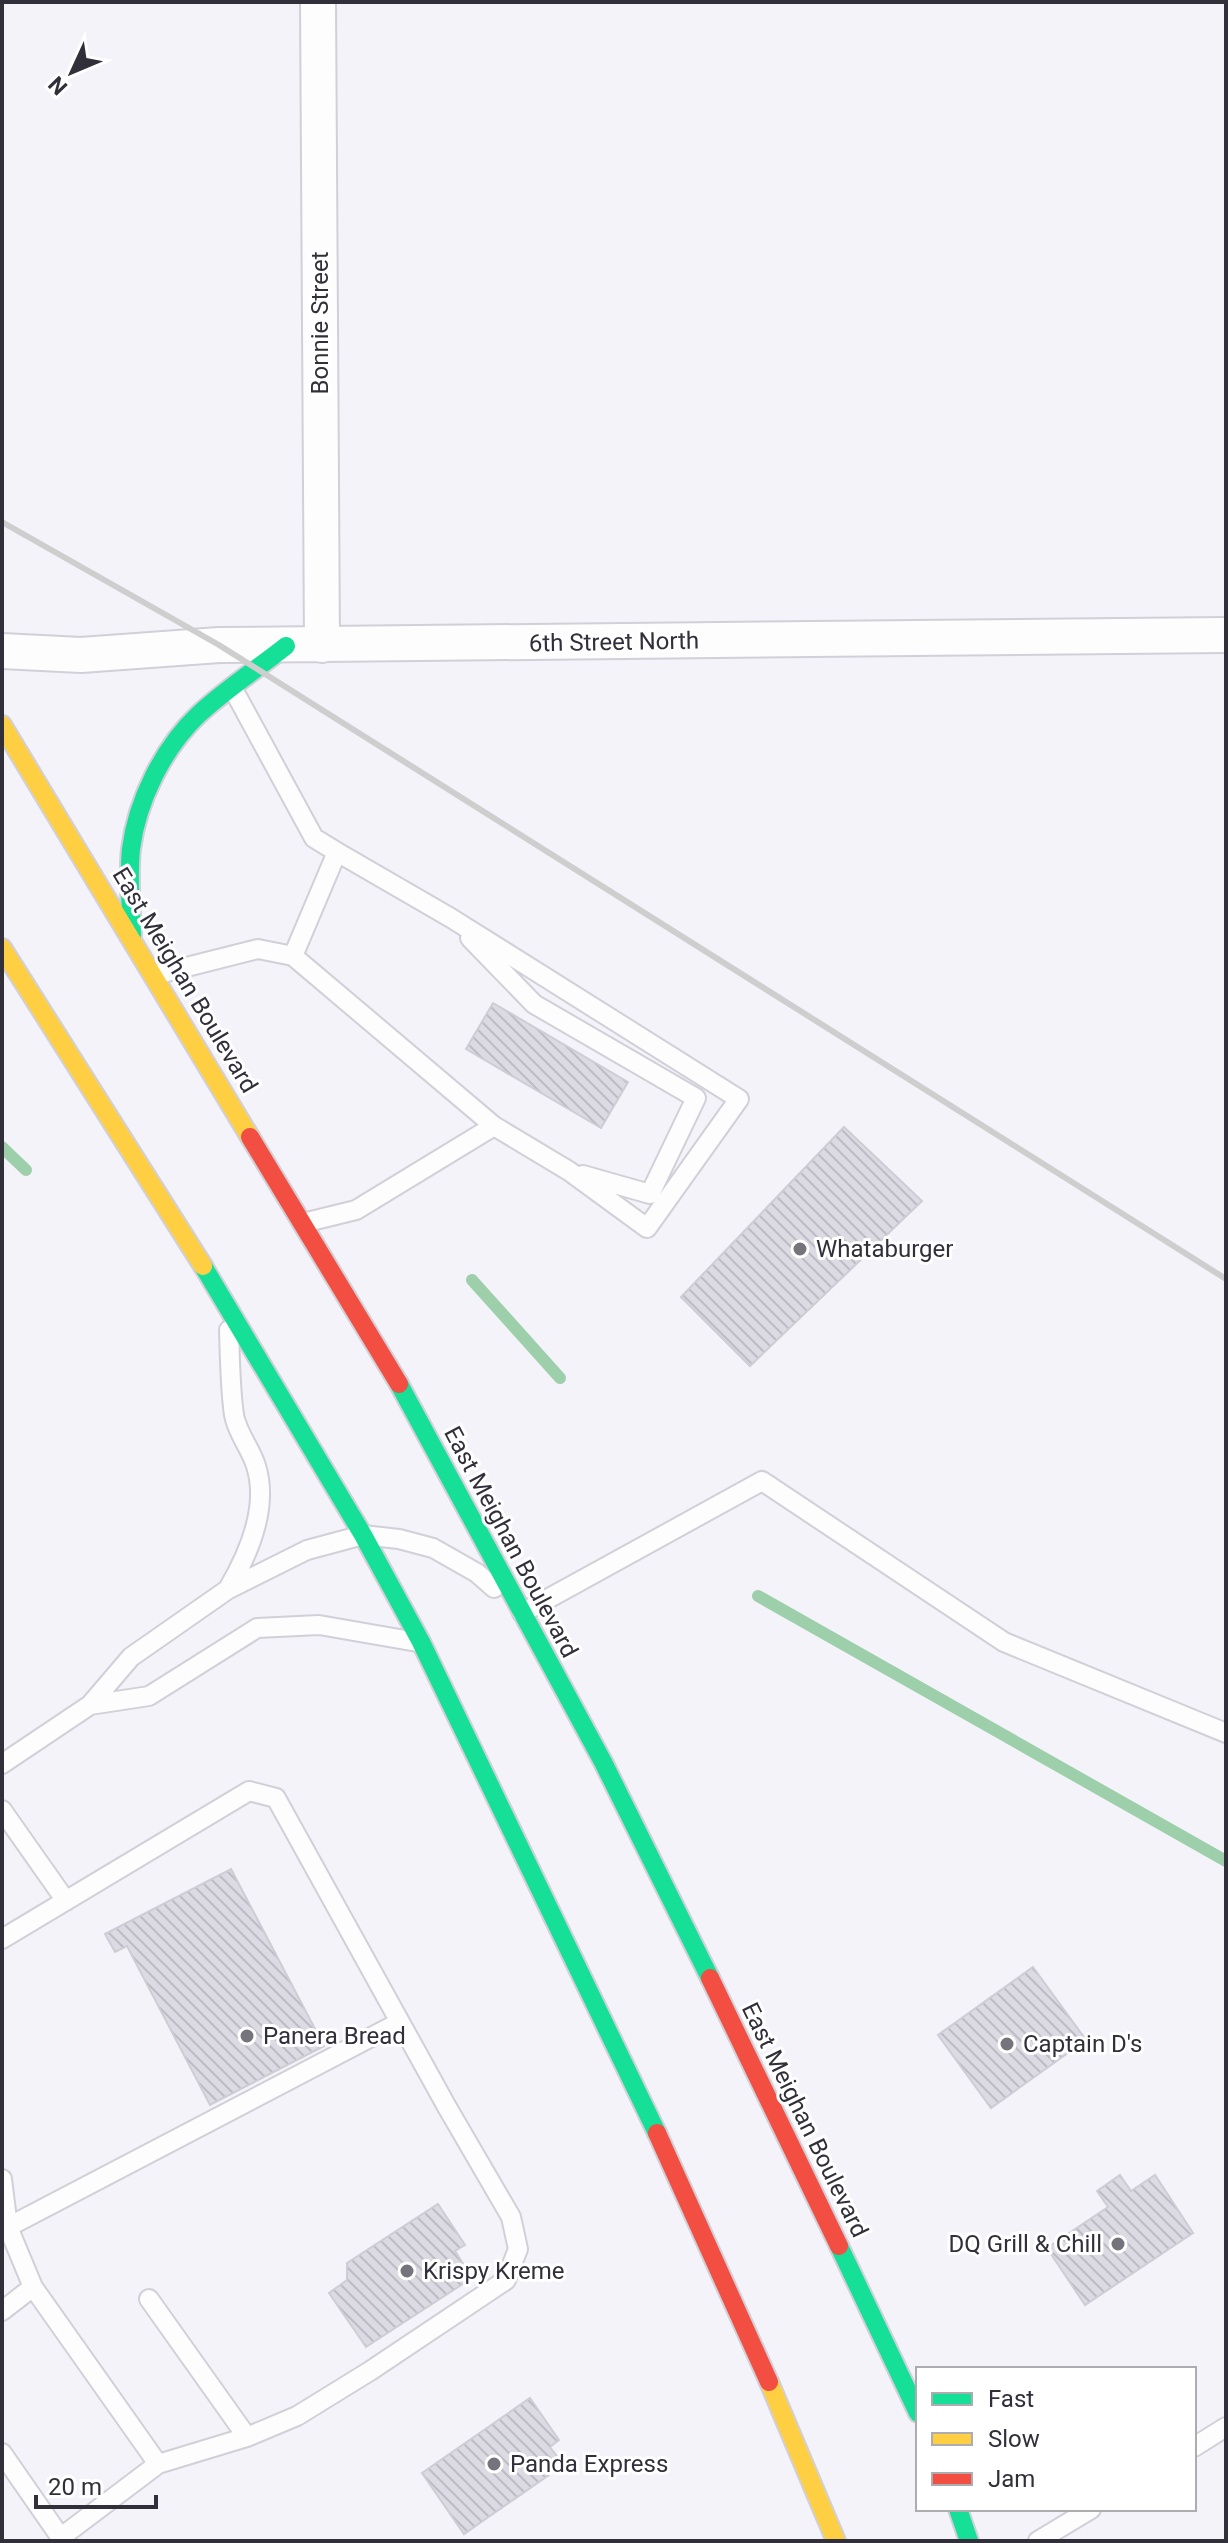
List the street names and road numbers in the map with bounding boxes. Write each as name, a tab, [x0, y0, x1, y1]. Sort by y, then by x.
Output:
street label: Bonnie Street	[306, 251, 334, 394]
street label: 6th Street North	[529, 627, 699, 657]
street label: East Meighan Boulevard	[107, 862, 263, 1098]
street label: East Meighan Boulevard	[438, 1422, 584, 1662]
street label: East Meighan Boulevard	[736, 1998, 874, 2242]

